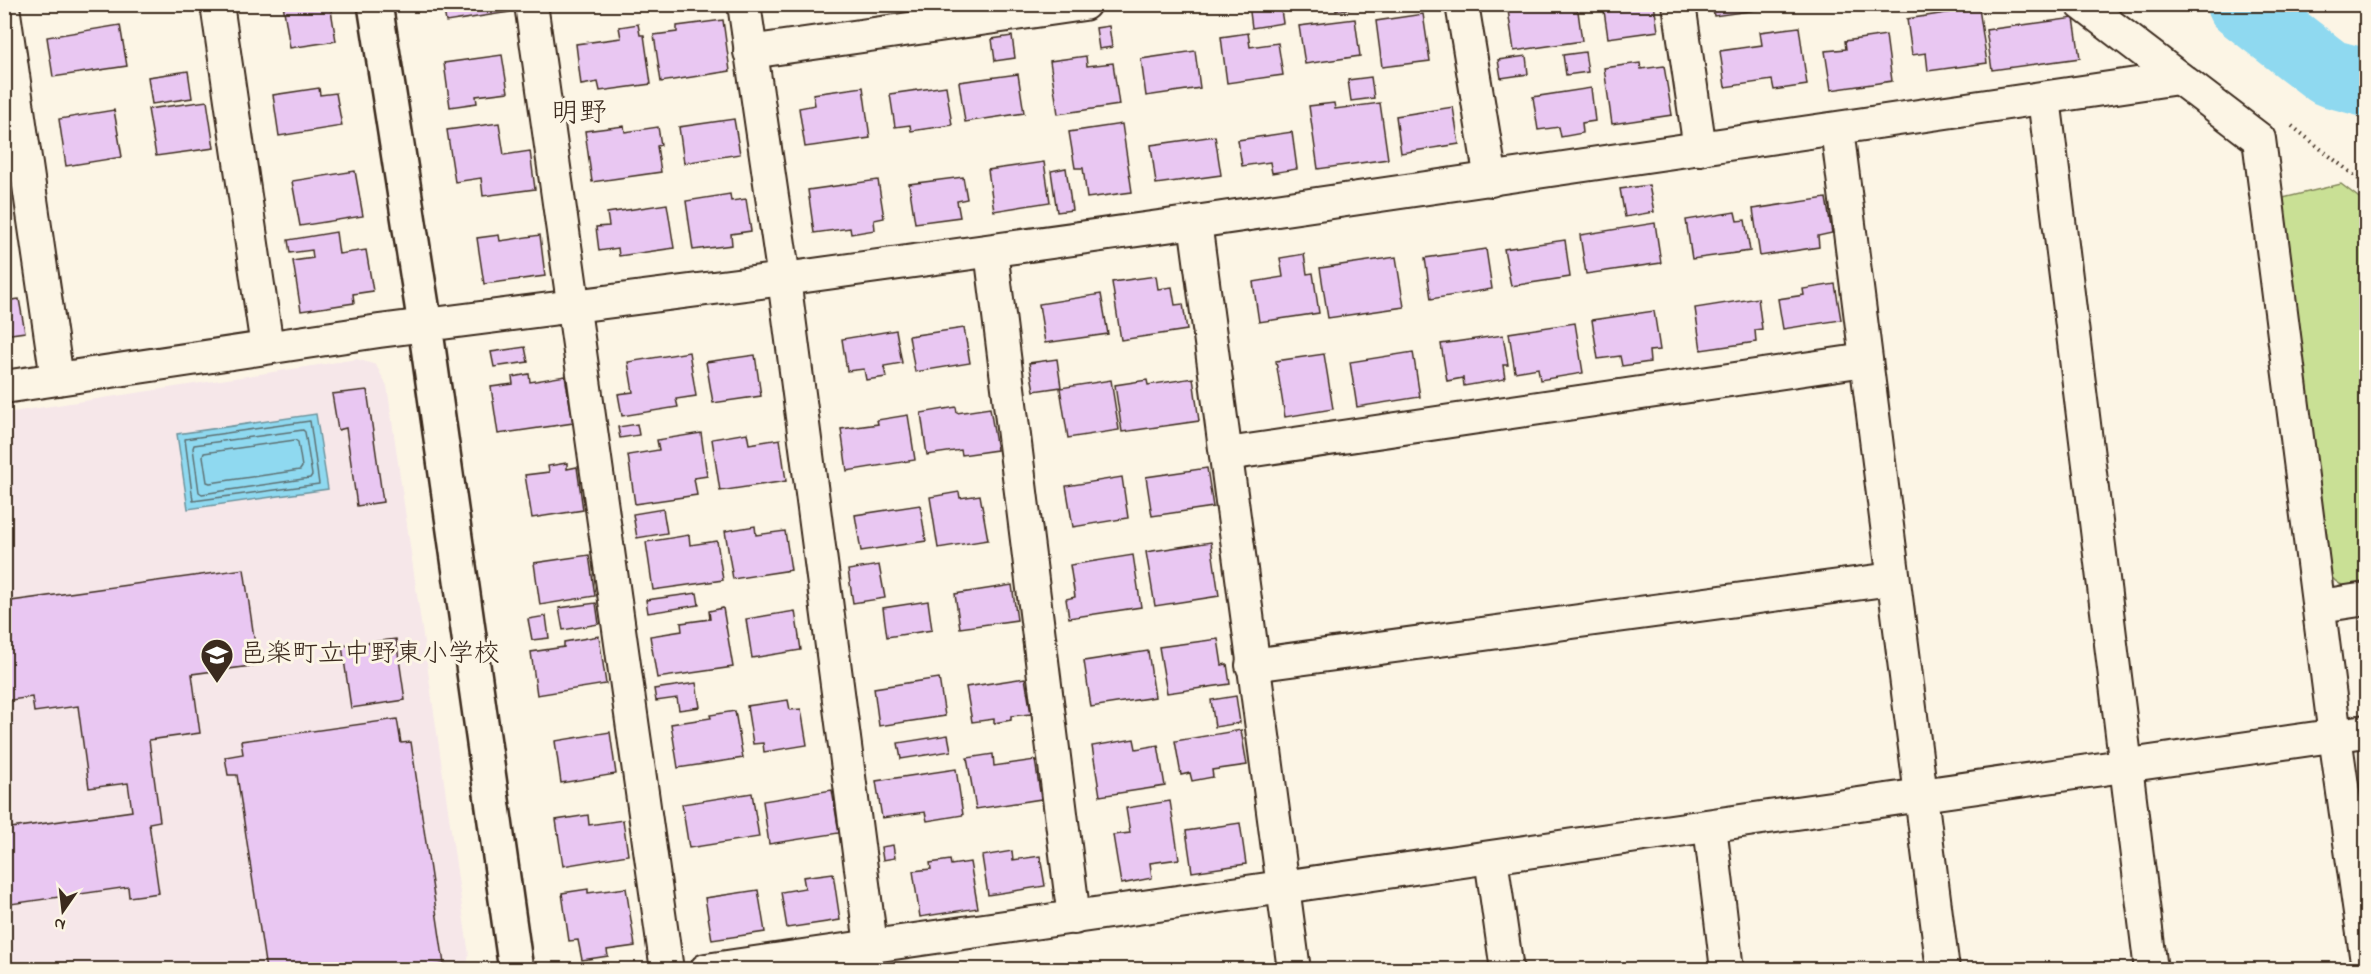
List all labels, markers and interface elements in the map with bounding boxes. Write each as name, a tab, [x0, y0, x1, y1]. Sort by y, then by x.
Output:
district label: 明野	[551, 94, 607, 135]
place label: 邑楽町立中野東小学校	[240, 636, 500, 674]
school or university icon: 邑楽町立中野東小学校	[199, 637, 235, 684]
north arrow	[33, 881, 93, 941]
text: N	[52, 911, 68, 937]

